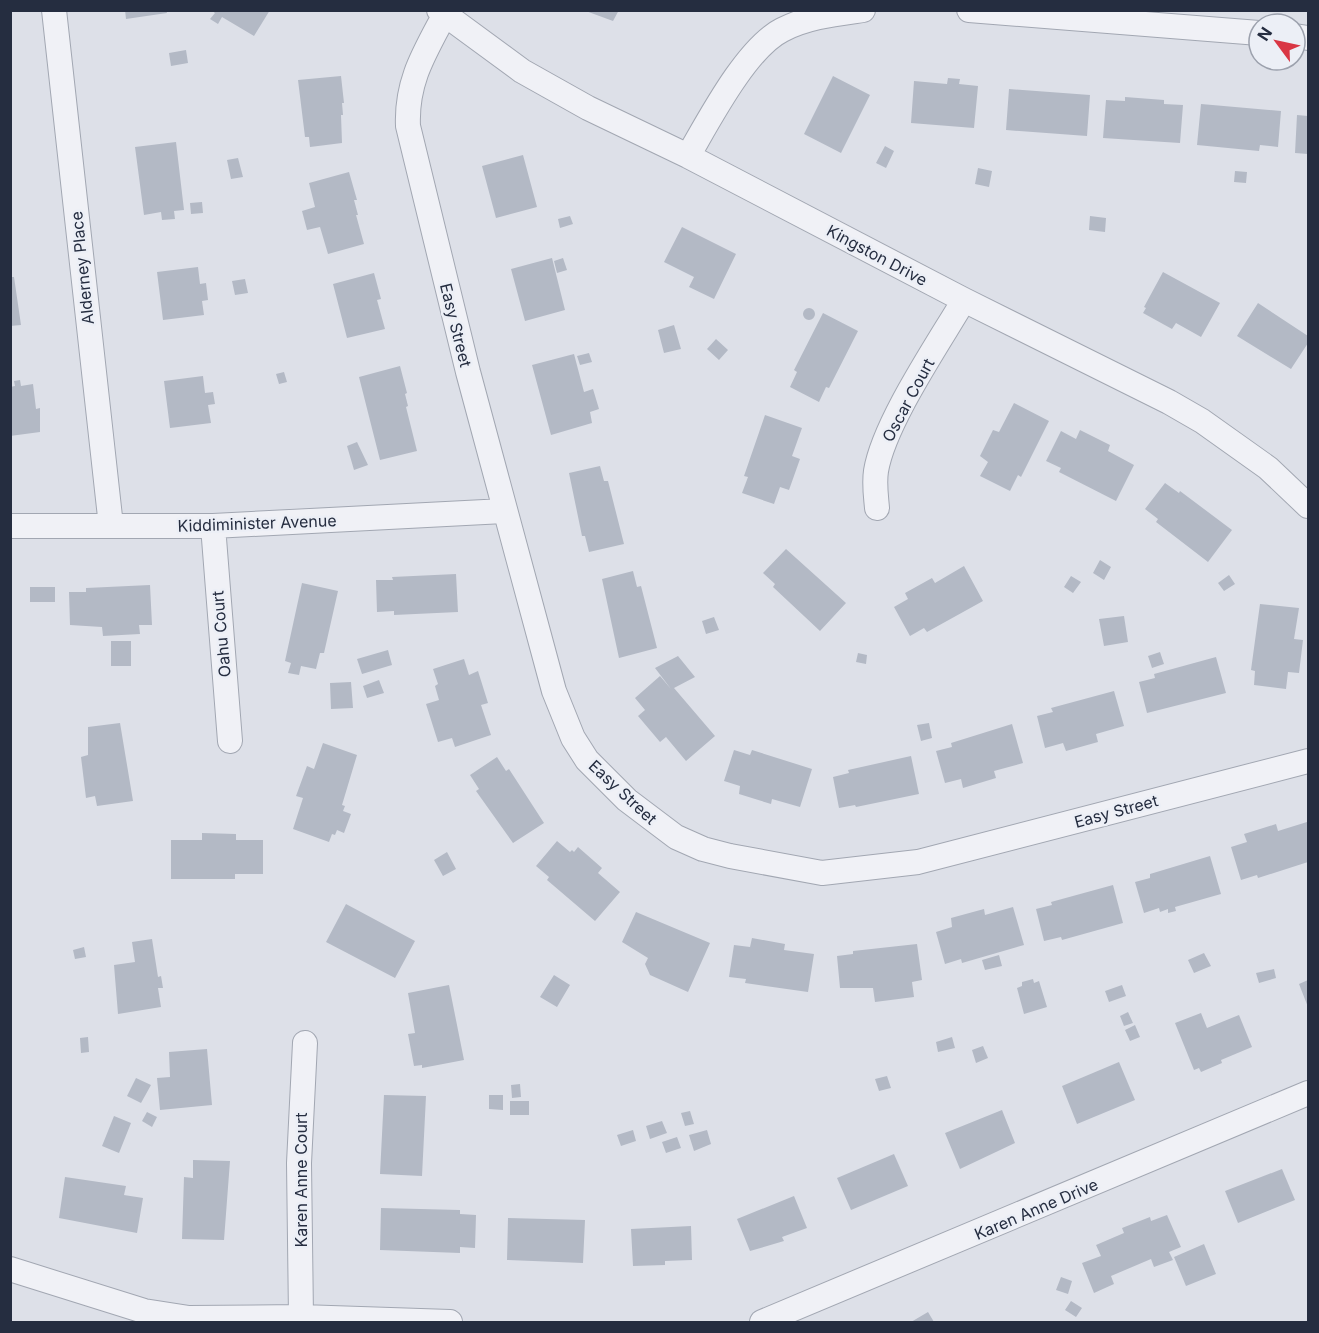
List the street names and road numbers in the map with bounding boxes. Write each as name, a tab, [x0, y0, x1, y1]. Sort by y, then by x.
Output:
street label: Alderney Place	[66, 210, 98, 326]
street label: Kingston Drive	[823, 220, 931, 290]
street label: Easy Street	[436, 281, 476, 369]
street label: Oscar Court	[878, 355, 938, 445]
street label: Kiddiminister Avenue	[177, 510, 337, 536]
street label: Oahu Court	[207, 590, 235, 678]
street label: Easy Street	[585, 755, 661, 829]
street label: Easy Street	[1072, 790, 1160, 832]
street label: Karen Anne Court	[291, 1113, 311, 1247]
street label: Karen Anne Drive	[971, 1174, 1101, 1244]

